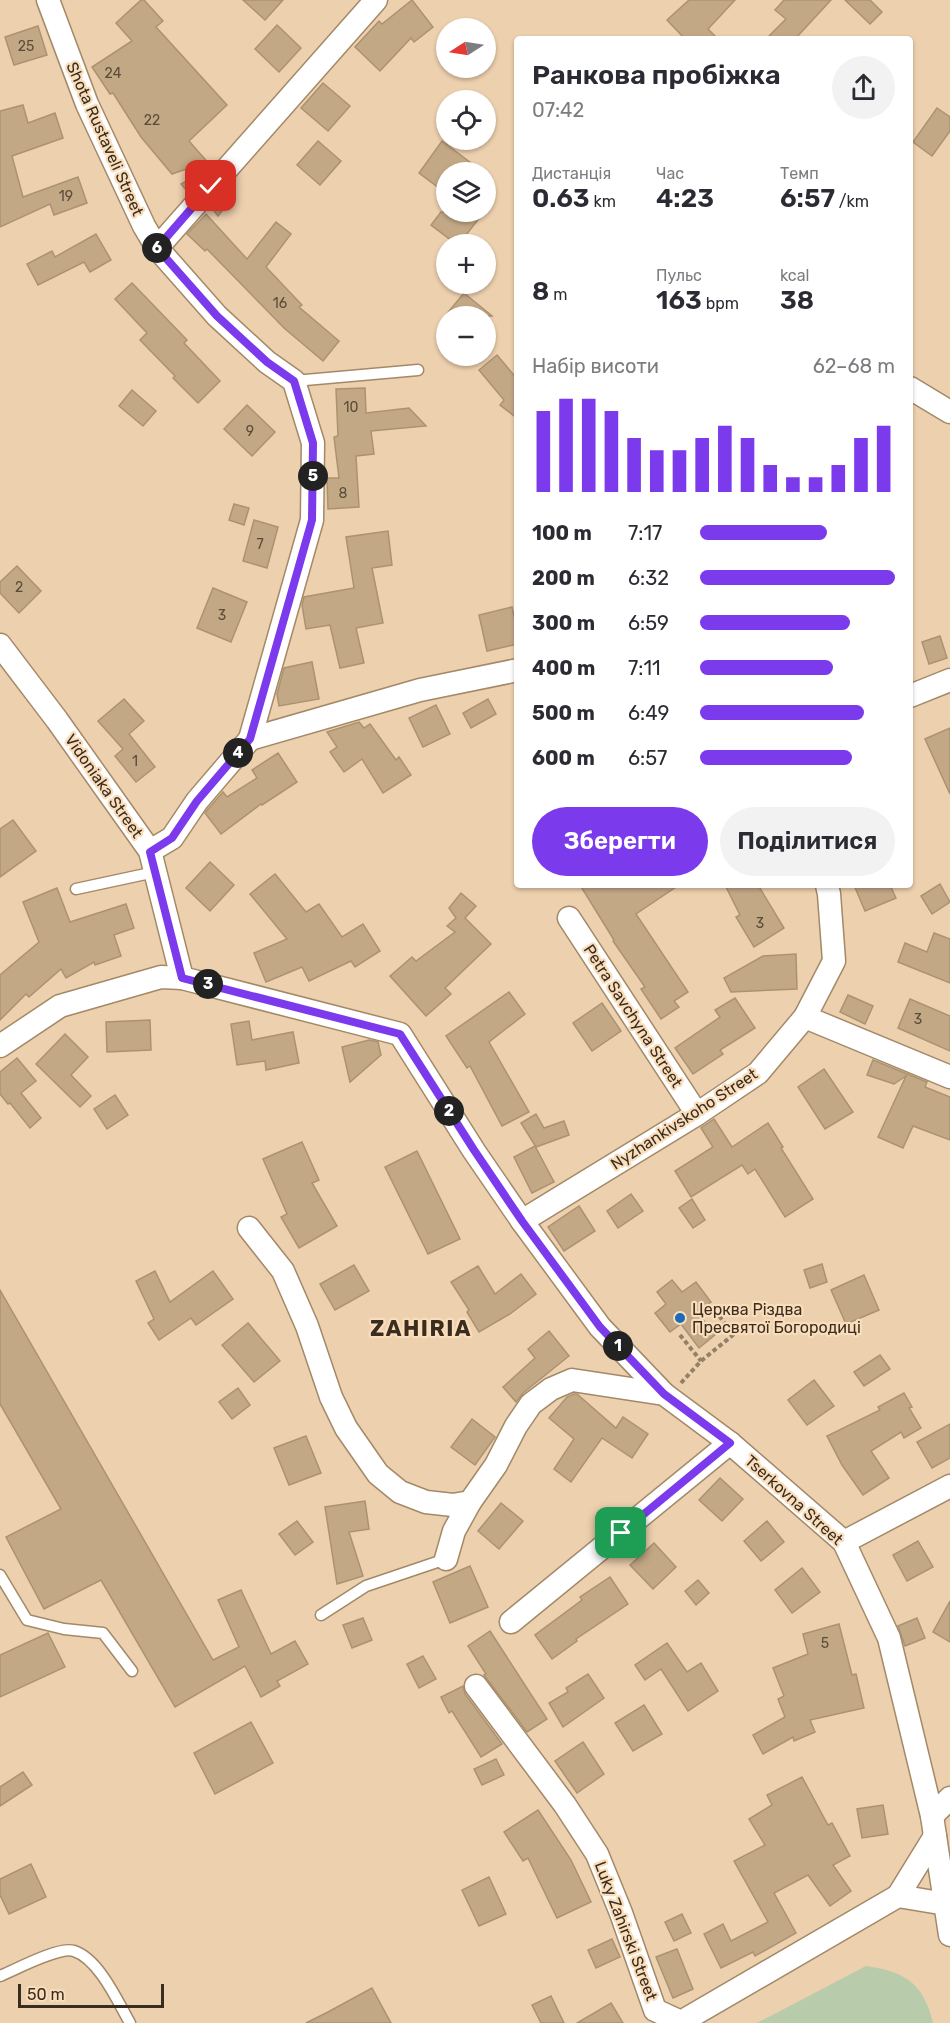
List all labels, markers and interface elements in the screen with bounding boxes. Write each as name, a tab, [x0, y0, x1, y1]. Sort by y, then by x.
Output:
north arrow	[436, 18, 496, 78]
map controls	[436, 18, 496, 366]
house number: 25	[18, 38, 34, 55]
button: share	[832, 56, 895, 119]
street label: Shota Rustaveli Street	[62, 59, 148, 219]
text: Ранкова пробіжка	[532, 59, 781, 91]
house number: 24	[105, 65, 122, 82]
button: locate	[436, 90, 496, 150]
text: 07:42	[532, 98, 584, 122]
house number: 22	[144, 112, 160, 129]
pin	[185, 160, 236, 211]
button: layers	[436, 162, 496, 222]
text: Дистанція	[532, 164, 611, 183]
text: Час	[656, 164, 684, 183]
text: Темп	[780, 164, 819, 183]
icon: check	[194, 169, 227, 202]
text: 0.63	[532, 183, 589, 214]
text: 4:23	[656, 183, 714, 214]
text: 6:57	[780, 183, 835, 214]
house number: 19	[59, 188, 73, 205]
text: km	[589, 192, 616, 211]
text: /km	[835, 192, 869, 211]
pin: 6	[142, 233, 172, 263]
button: +	[436, 234, 496, 294]
text: 6	[152, 238, 162, 257]
text: Пульс	[656, 266, 702, 285]
text: kcal	[780, 266, 809, 285]
text: 8	[532, 276, 549, 307]
text: m	[549, 285, 567, 304]
text: 163	[656, 285, 702, 316]
text: 38	[780, 285, 814, 316]
text: bpm	[702, 294, 739, 313]
house number: 16	[273, 295, 287, 312]
button: −	[436, 306, 496, 366]
text: Набір висоти	[532, 354, 659, 378]
text: 62–68 m	[813, 354, 895, 378]
house number: 10	[344, 399, 359, 416]
house number: 9	[246, 423, 254, 440]
pin: 5	[298, 461, 328, 491]
text: 5	[308, 466, 318, 485]
house number: 8	[339, 485, 348, 502]
text: 100 m	[532, 521, 592, 545]
text: 7:17	[628, 521, 662, 545]
house number: 7	[256, 536, 264, 553]
text: 200 m	[532, 566, 595, 590]
text: 6:32	[628, 566, 669, 590]
house number: 2	[15, 579, 23, 596]
house number: 3	[218, 607, 226, 624]
text: 300 m	[532, 611, 595, 635]
text: 6:59	[628, 611, 669, 635]
text: 400 m	[532, 656, 595, 680]
text: 7:11	[628, 656, 661, 680]
text: 500 m	[532, 701, 595, 725]
text: 6:49	[628, 701, 669, 725]
street label: Vidoniaka Street	[61, 730, 147, 842]
pin: 4	[223, 738, 253, 768]
text: 4	[233, 743, 243, 762]
text: 600 m	[532, 746, 595, 770]
text: 6:57	[628, 746, 667, 770]
house number: 1	[132, 753, 138, 770]
button: Зберегти	[532, 807, 708, 876]
button: Поділитися	[720, 807, 895, 876]
house number: 3	[756, 915, 764, 932]
street label: Petra Savchyna Street	[580, 941, 686, 1091]
pin: 3	[193, 969, 223, 999]
text: 3	[203, 974, 213, 993]
house number: 3	[914, 1011, 922, 1028]
street label: Nyzhankivskoho Street	[607, 1064, 761, 1174]
pin: 2	[434, 1096, 464, 1126]
text: 2	[444, 1101, 454, 1120]
place label: Церква Різдва Пресвятої Богородиці	[692, 1300, 861, 1337]
marker: Церква Різдва Пресвятої Богородиці	[673, 1311, 687, 1325]
district label: ZAHIRIA	[370, 1315, 472, 1342]
pin: 1	[603, 1331, 633, 1361]
text: 1	[614, 1336, 622, 1355]
street label: Tserkovna Street	[741, 1451, 847, 1549]
pin	[595, 1507, 646, 1558]
icon: arrive	[604, 1516, 637, 1549]
house number: 5	[821, 1635, 829, 1652]
street label: Luky Zahirski Street	[591, 1859, 661, 2003]
scale bar	[18, 1981, 164, 2008]
text: 50 m	[27, 1985, 65, 2004]

